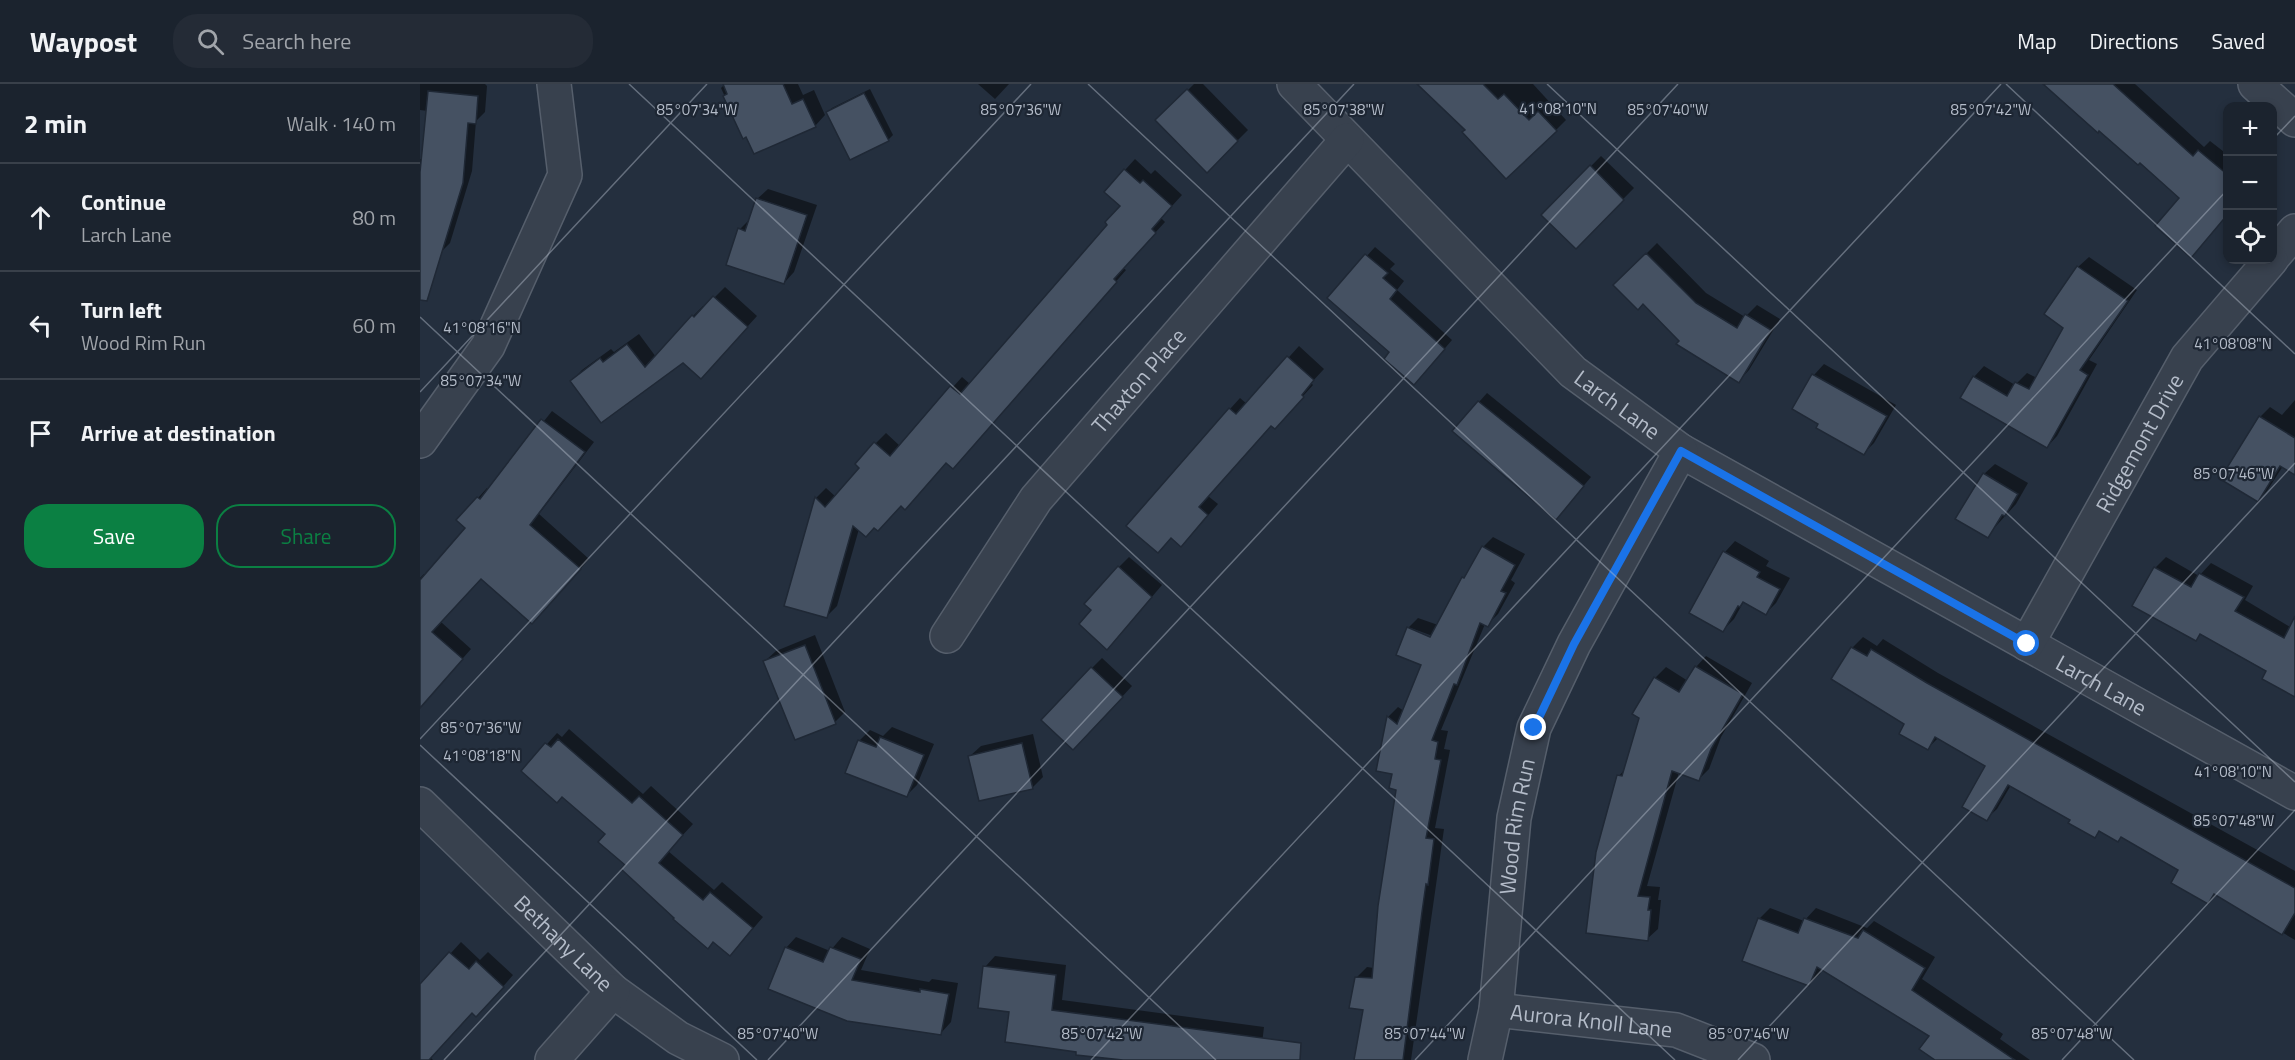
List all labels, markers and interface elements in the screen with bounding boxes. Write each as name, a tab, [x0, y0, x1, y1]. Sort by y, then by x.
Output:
search box	[173, 14, 593, 68]
text: Waypost	[30, 20, 137, 63]
text: Search here	[242, 24, 351, 58]
icon: search	[194, 25, 227, 58]
text: Map	[2017, 25, 2057, 57]
text: Directions	[2090, 25, 2179, 57]
text: Saved	[2212, 25, 2265, 57]
text: 41°08'10"N	[1519, 97, 1597, 120]
text: 85°07'34"W	[657, 98, 737, 121]
text: 85°07'36"W	[981, 98, 1061, 121]
text: 85°07'38"W	[1304, 98, 1384, 121]
text: 85°07'40"W	[1628, 98, 1708, 121]
text: 85°07'42"W	[1951, 98, 2031, 121]
map controls	[2223, 102, 2277, 264]
button: +	[2223, 102, 2277, 156]
text: 2 min	[24, 104, 87, 143]
text: Walk · 140 m	[287, 108, 396, 139]
button: −	[2223, 156, 2277, 210]
text: Continue	[81, 185, 166, 219]
icon: ahead	[24, 201, 57, 234]
text: 80 m	[352, 202, 396, 233]
button: locate	[2223, 210, 2277, 264]
text: Larch Lane	[81, 219, 172, 250]
text: Turn left	[81, 293, 162, 327]
icon: left	[24, 309, 57, 342]
text: 60 m	[352, 310, 396, 341]
text: 41°08'16"N	[443, 316, 521, 339]
street label: Thaxton Place	[1083, 320, 1194, 441]
text: Wood Rim Run	[81, 327, 206, 358]
text: 41°08'08"N	[2194, 332, 2272, 355]
street label: Larch Lane	[1567, 361, 1668, 448]
street label: Ridgemont Drive	[2087, 367, 2192, 519]
text: 85°07'34"W	[441, 369, 521, 392]
text: Arrive at destination	[81, 416, 276, 450]
icon: arrive	[24, 417, 57, 450]
text: 85°07'46"W	[2194, 462, 2274, 485]
button: Save	[24, 504, 204, 568]
button: Share	[216, 504, 396, 568]
route start	[2013, 630, 2039, 656]
street label: Larch Lane	[2050, 646, 2153, 724]
route end	[1520, 714, 1546, 740]
text: 85°07'36"W	[441, 716, 521, 739]
text: 41°08'18"N	[443, 744, 521, 767]
street label: Wood Rim Run	[1490, 755, 1544, 896]
text: 41°08'10"N	[2194, 760, 2272, 783]
text: 85°07'48"W	[2194, 809, 2274, 832]
street label: Bethany Lane	[506, 887, 621, 1000]
street label: Aurora Knoll Lane	[1509, 995, 1674, 1046]
text: 85°07'40"W	[738, 1022, 818, 1045]
text: 85°07'42"W	[1062, 1022, 1142, 1045]
text: 85°07'44"W	[1385, 1022, 1465, 1045]
text: 85°07'46"W	[1709, 1022, 1789, 1045]
text: 85°07'48"W	[2032, 1022, 2112, 1045]

